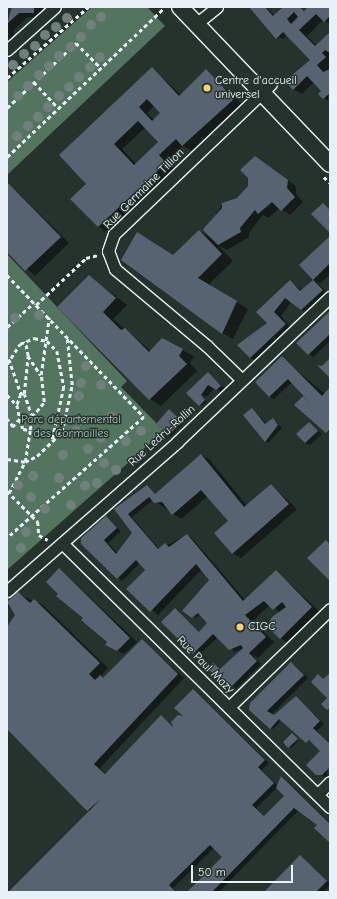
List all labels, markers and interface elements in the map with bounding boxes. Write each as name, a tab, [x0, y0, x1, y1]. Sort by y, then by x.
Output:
place label: Centre d'accueil universel	[215, 74, 297, 102]
marker: Centre d'accueil universel	[202, 83, 212, 93]
street label: Rue Germaine Tillion	[101, 146, 187, 232]
street label: Rue Ledru-Rollin	[126, 402, 198, 470]
park label: Parc départemental des Cormailles	[21, 413, 121, 441]
place label: CIGC	[248, 620, 276, 634]
marker: CIGC	[235, 622, 245, 632]
street label: Rue Paul Mazy	[173, 633, 237, 697]
scale bar	[193, 857, 295, 883]
text: 50 m	[198, 865, 226, 879]

